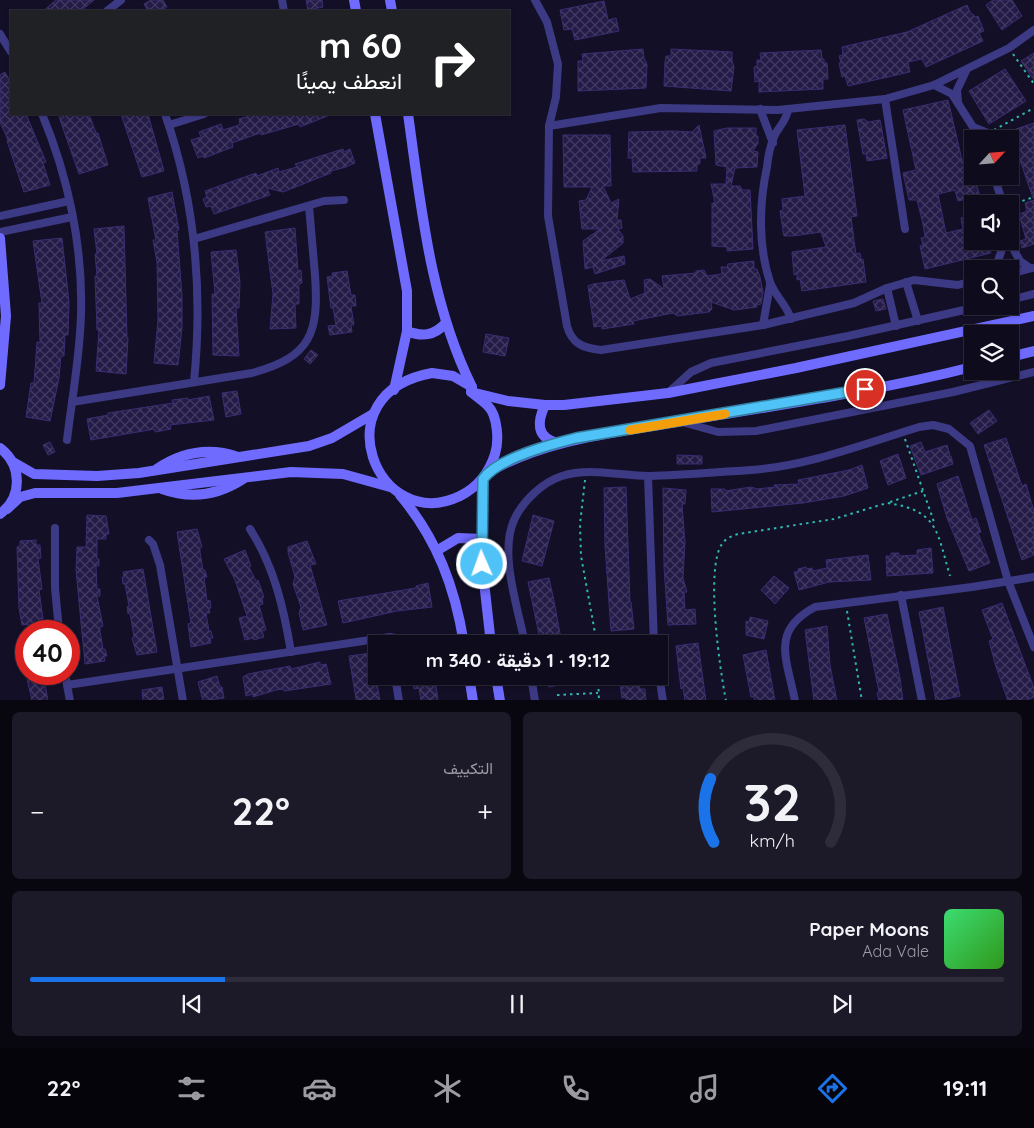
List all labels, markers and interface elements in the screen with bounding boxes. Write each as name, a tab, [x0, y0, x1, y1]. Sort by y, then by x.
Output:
text: 60 m	[319, 23, 402, 67]
icon: right	[420, 30, 485, 95]
text: انعطف يمينًا	[296, 67, 402, 95]
north arrow	[964, 130, 1019, 185]
map controls	[964, 130, 1019, 380]
button: sound	[964, 195, 1019, 250]
button: search	[964, 260, 1019, 315]
button: layers	[964, 325, 1019, 380]
pin	[844, 368, 886, 410]
icon: arrive	[851, 375, 879, 403]
position arrow	[455, 537, 507, 589]
speed limit sign: 40	[15, 620, 80, 685]
text: 19:12 · 1 دقيقة · 340 m	[426, 648, 610, 672]
text: التكييف	[443, 758, 493, 778]
text: 32	[744, 769, 801, 834]
text: 22°	[232, 787, 290, 835]
text: −	[30, 794, 45, 829]
text: +	[477, 794, 493, 829]
text: km/h	[750, 829, 795, 851]
text: Paper Moons	[809, 917, 929, 941]
text: Ada Vale	[862, 941, 929, 961]
icon: previous	[178, 990, 206, 1018]
icon: pause	[503, 990, 531, 1018]
icon: next	[828, 990, 856, 1018]
icon: filters	[174, 1071, 209, 1106]
icon: car	[302, 1071, 337, 1106]
icon: climate	[430, 1071, 465, 1106]
icon: phone	[558, 1071, 593, 1106]
icon: music	[687, 1071, 722, 1106]
icon: directions	[815, 1071, 850, 1106]
text: 22°	[47, 1074, 80, 1102]
text: 19:11	[943, 1074, 987, 1102]

